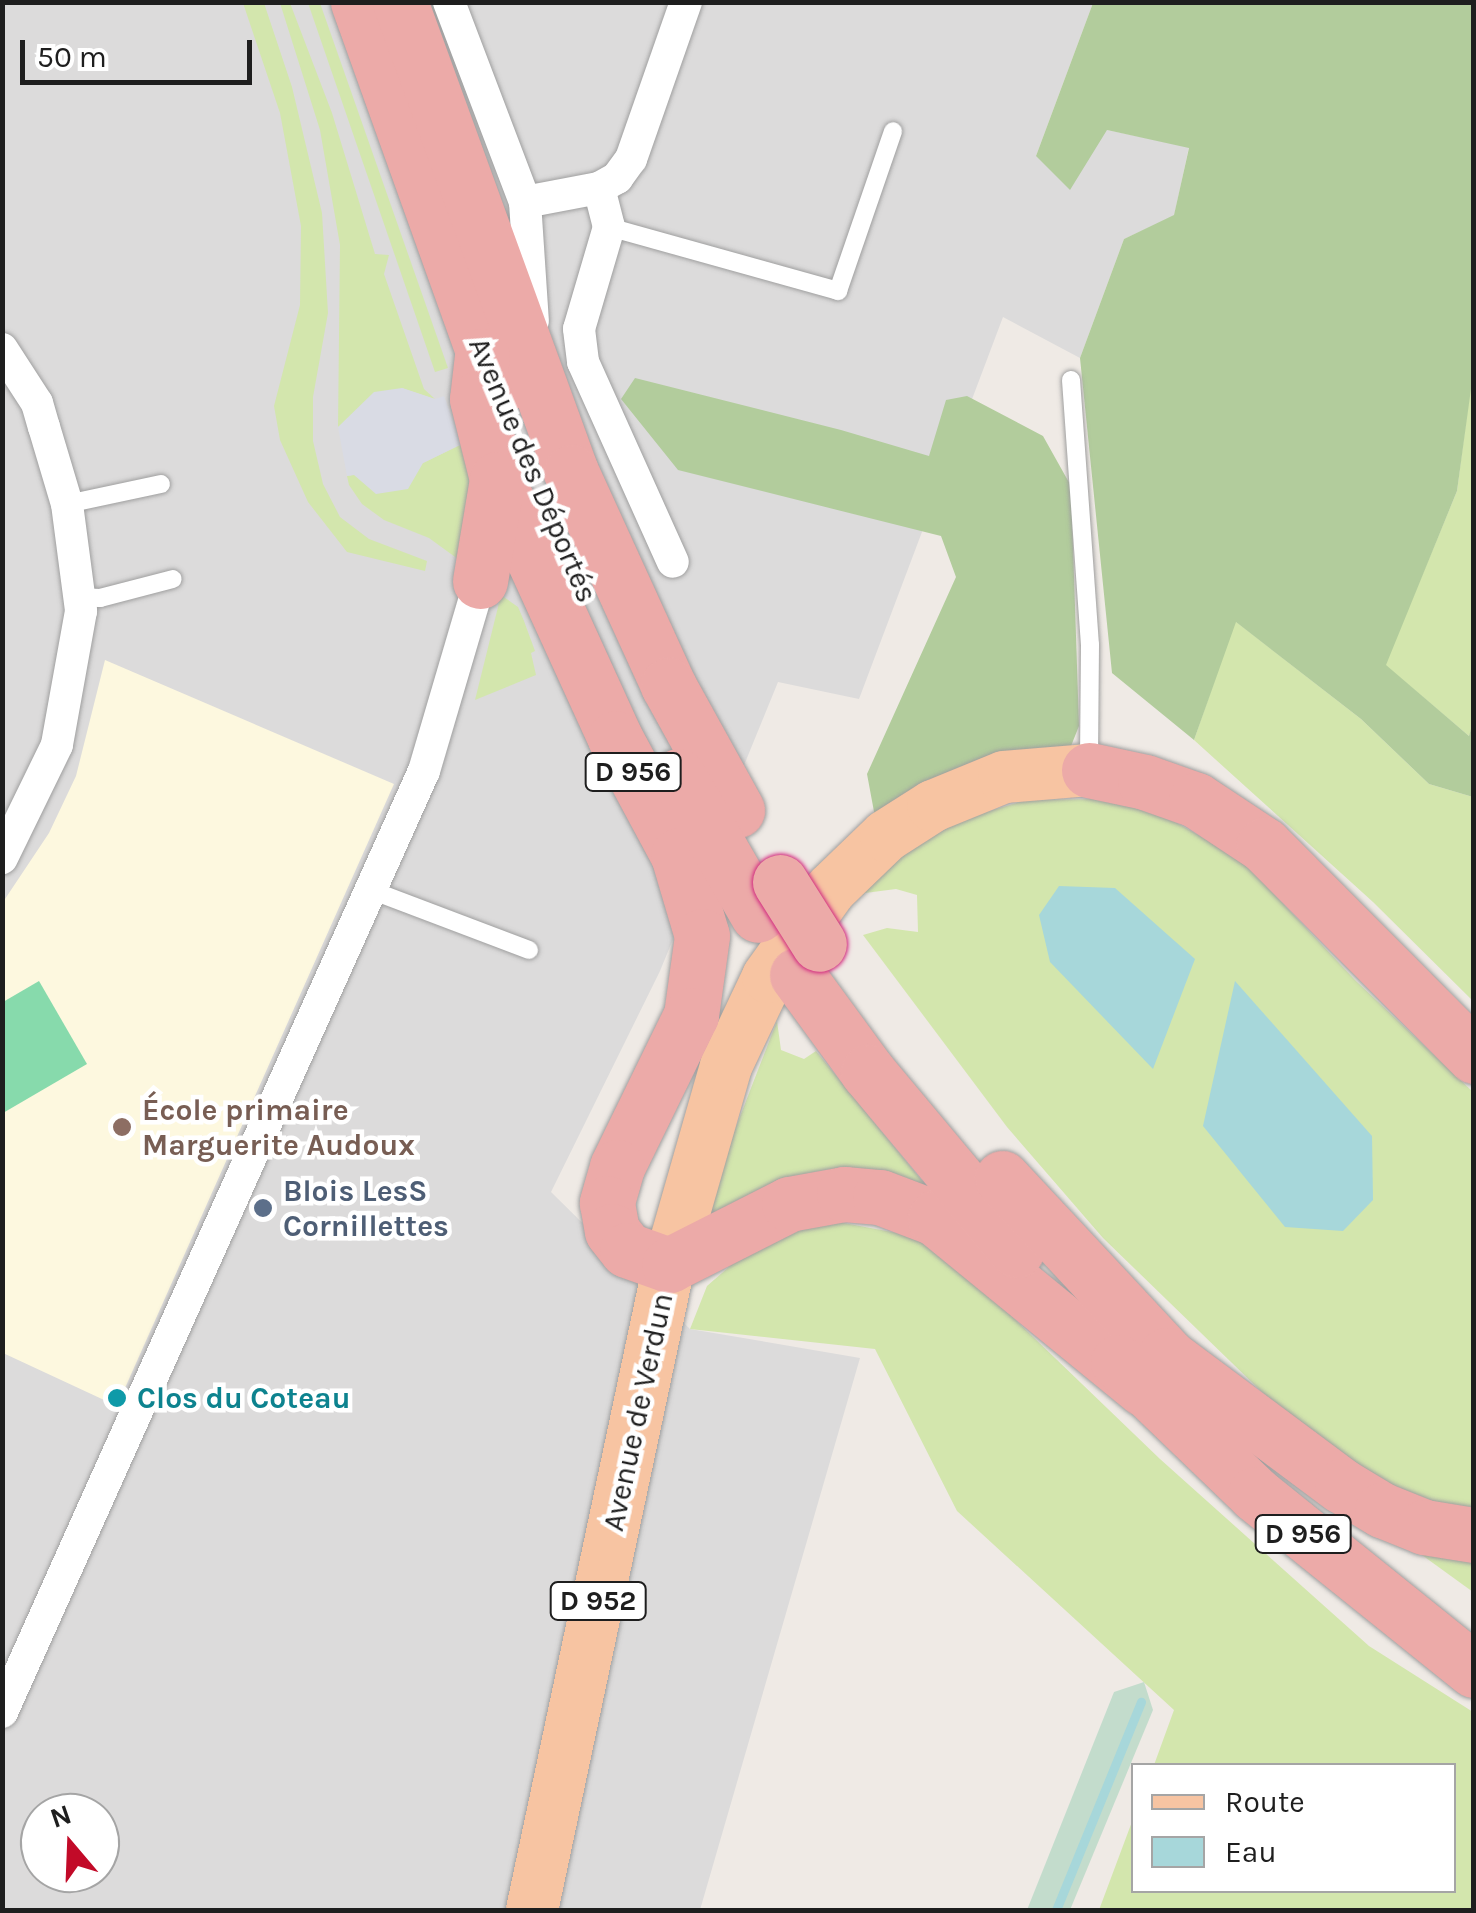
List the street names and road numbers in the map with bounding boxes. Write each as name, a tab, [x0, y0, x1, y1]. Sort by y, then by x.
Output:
street label: Avenue des Déportés	[461, 332, 605, 608]
road number: D 956	[583, 749, 683, 795]
street label: Avenue de Verdun	[595, 1290, 681, 1534]
road number: D 956	[1253, 1511, 1353, 1557]
road number: D 952	[548, 1578, 648, 1624]

